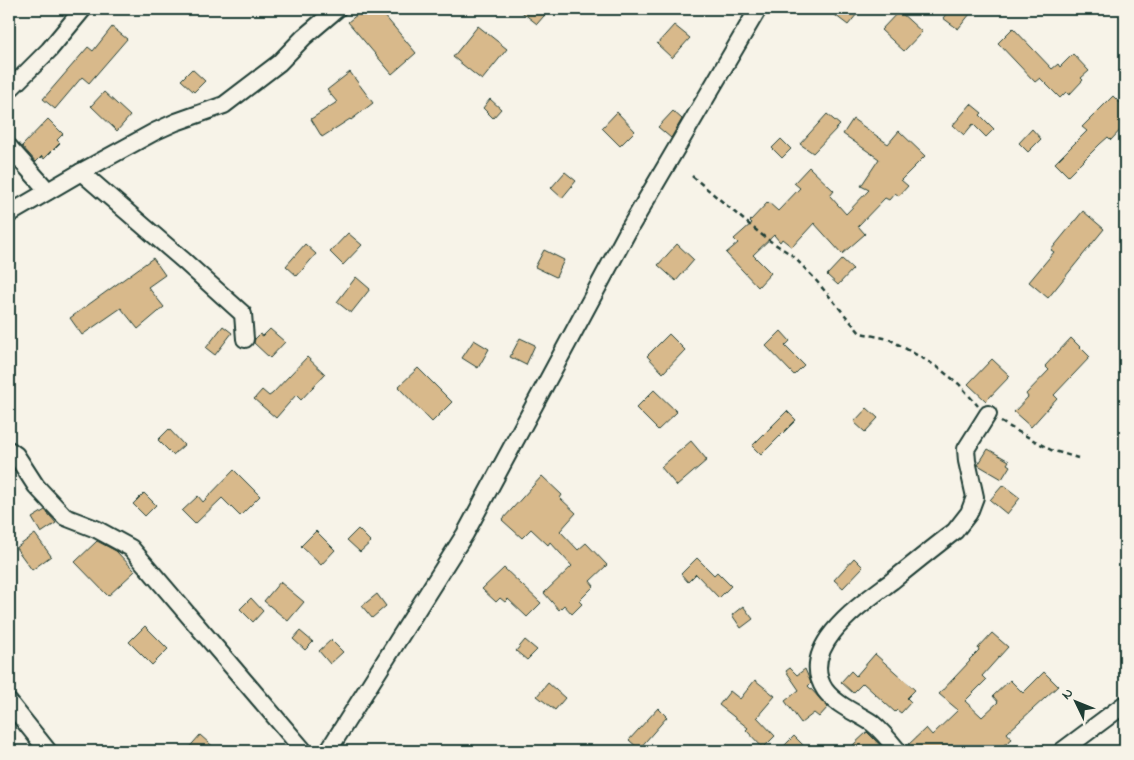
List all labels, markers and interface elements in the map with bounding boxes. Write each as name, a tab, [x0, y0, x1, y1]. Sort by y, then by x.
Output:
north arrow	[1052, 678, 1102, 728]
text: N	[1057, 684, 1078, 705]

